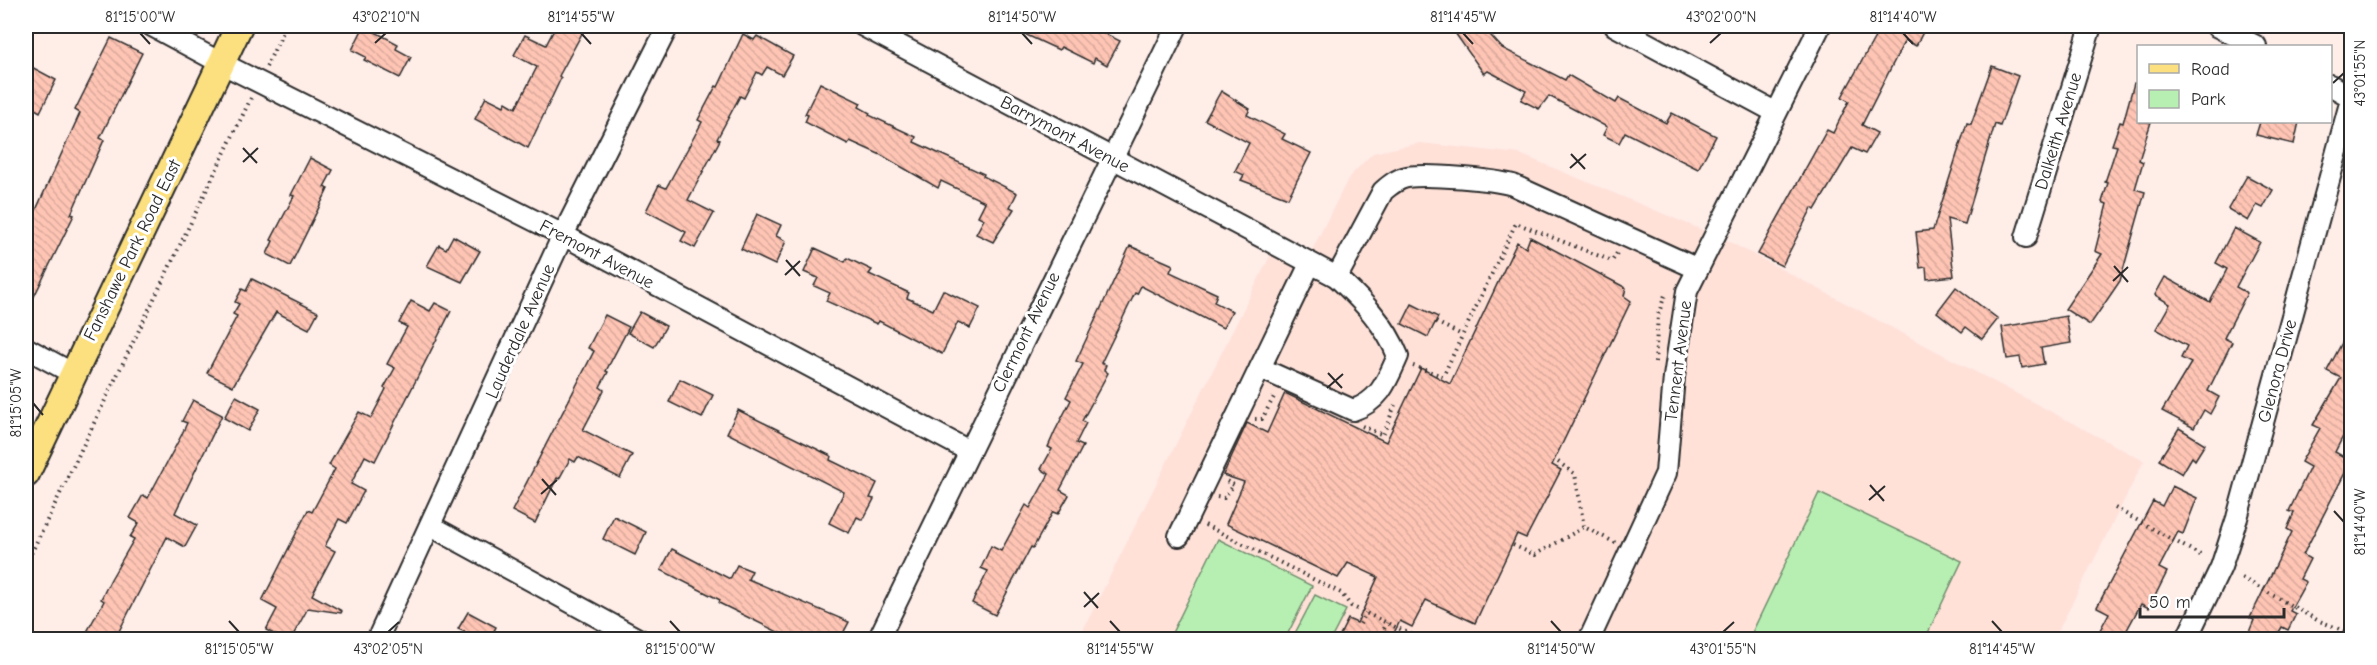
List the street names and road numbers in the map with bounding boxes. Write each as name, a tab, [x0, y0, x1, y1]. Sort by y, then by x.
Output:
street label: Dalkeith Avenue	[2031, 70, 2086, 192]
street label: Barrymont Avenue	[997, 92, 1133, 177]
street label: Fanshawe Park Road East	[79, 156, 186, 344]
street label: Fremont Avenue	[536, 215, 658, 293]
street label: Lauderdale Avenue	[481, 261, 560, 402]
street label: Clermont Avenue	[988, 269, 1065, 396]
street label: Tennent Avenue	[1661, 299, 1696, 423]
street label: Glenora Drive	[2254, 317, 2301, 425]

